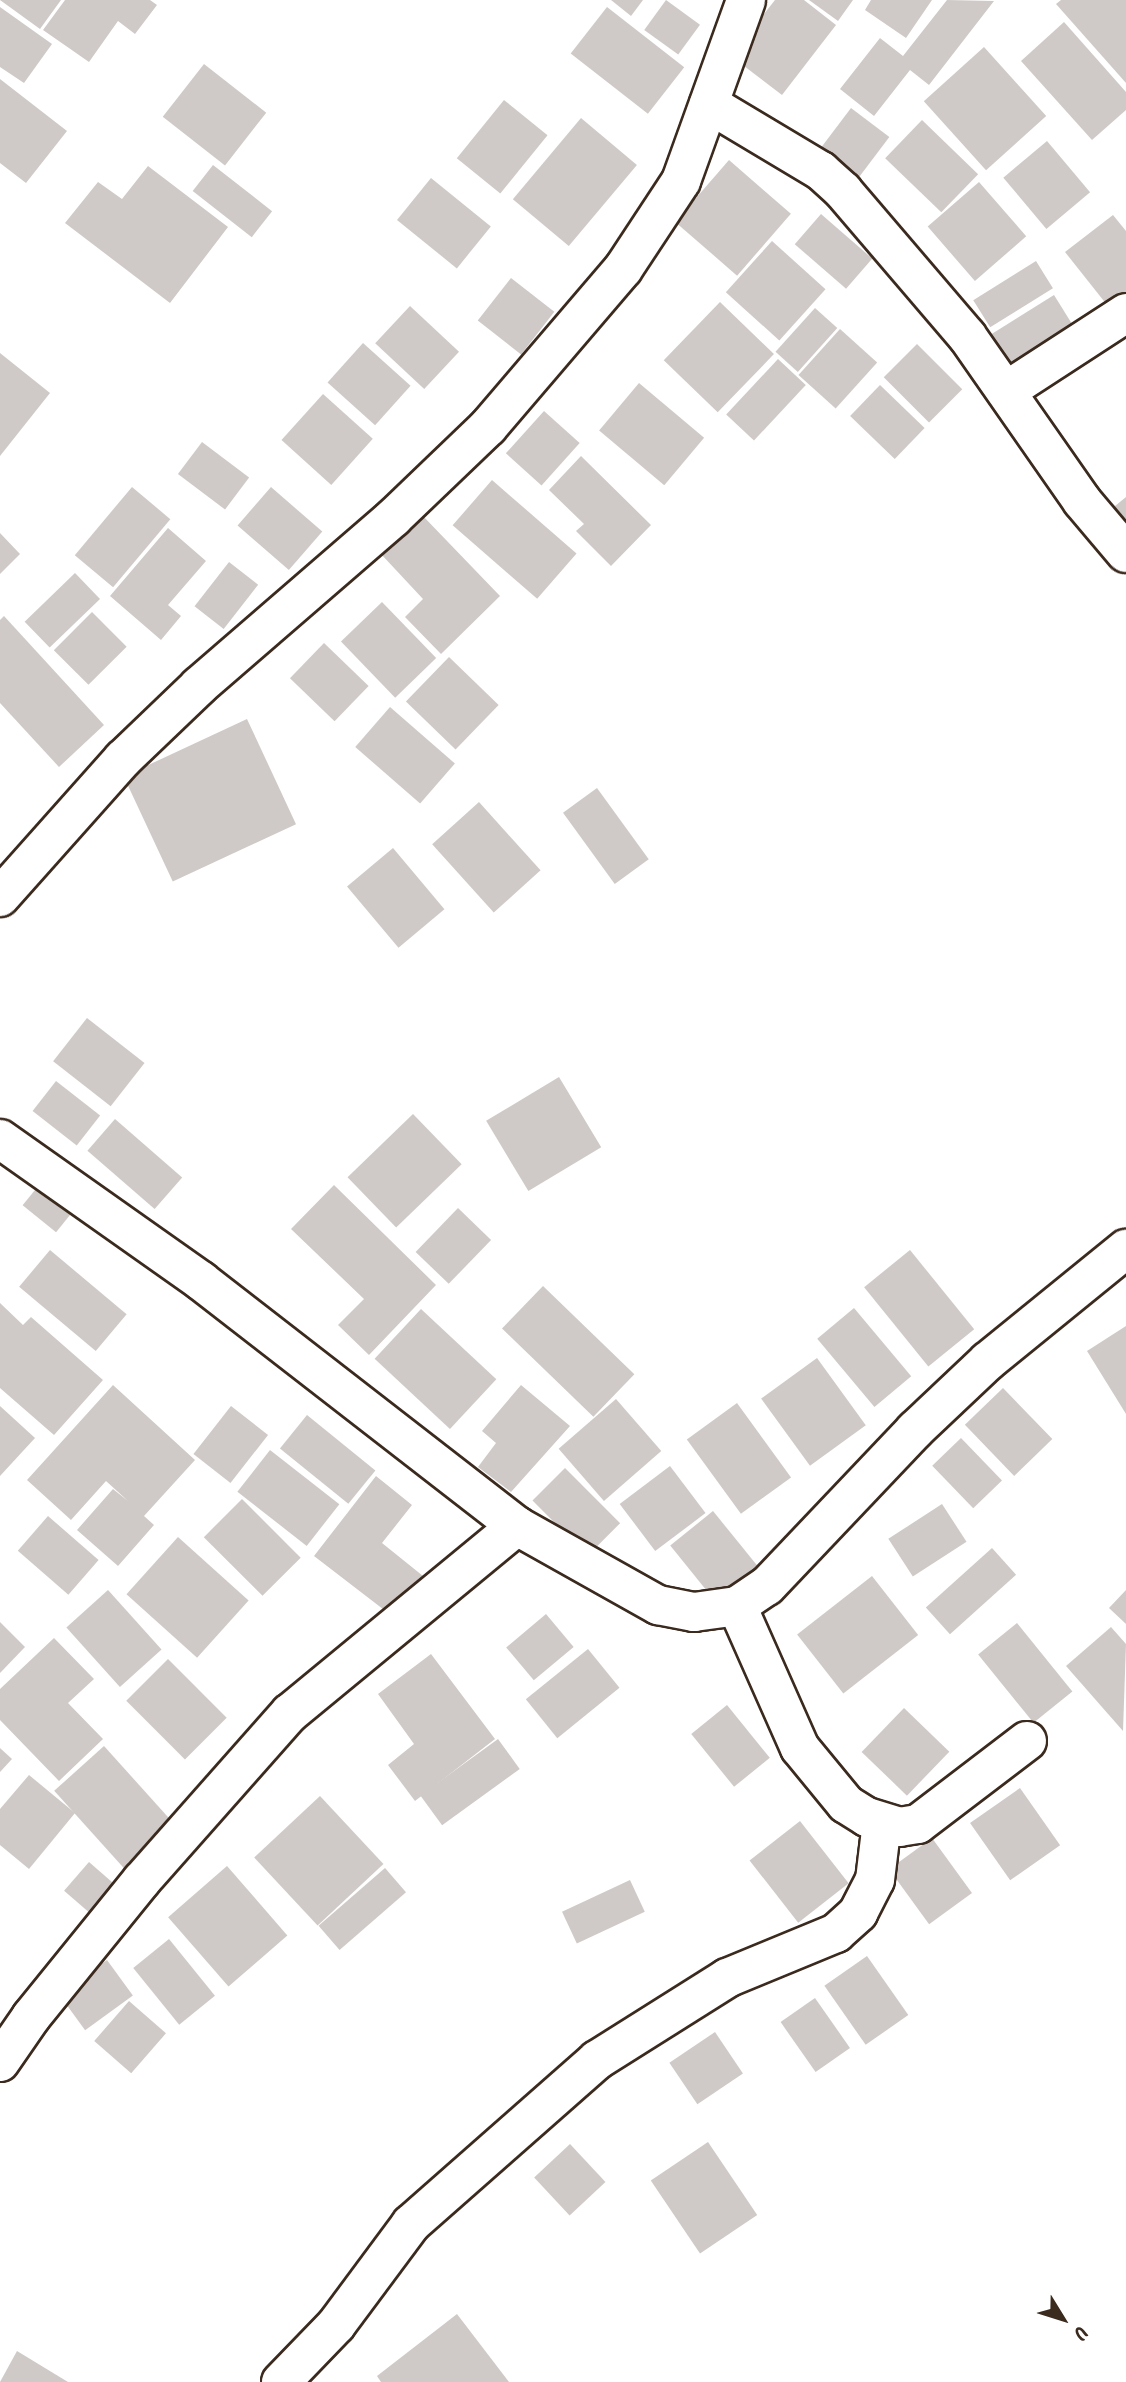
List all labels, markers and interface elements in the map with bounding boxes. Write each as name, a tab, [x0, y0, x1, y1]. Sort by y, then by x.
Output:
north arrow	[1028, 2284, 1098, 2354]
text: U	[1064, 2318, 1095, 2346]

